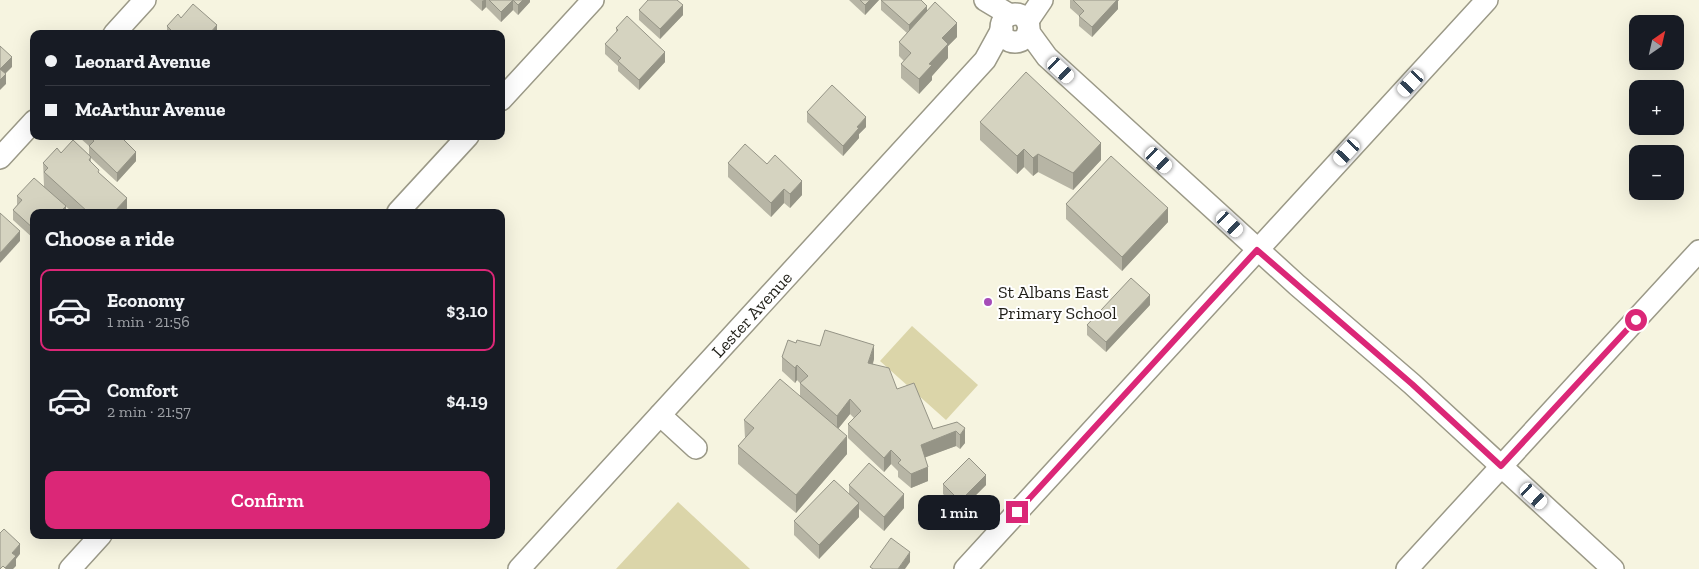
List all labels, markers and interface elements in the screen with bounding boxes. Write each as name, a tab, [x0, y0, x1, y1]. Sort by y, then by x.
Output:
north arrow	[1629, 15, 1684, 70]
map controls	[1629, 15, 1684, 200]
text: Leonard Avenue	[75, 50, 210, 73]
car	[1044, 54, 1077, 86]
car	[1395, 67, 1426, 99]
button: +	[1629, 80, 1684, 135]
text: McArthur Avenue	[75, 98, 225, 121]
car	[1331, 136, 1362, 168]
car	[1142, 144, 1175, 176]
button: −	[1629, 145, 1684, 200]
car	[1213, 208, 1246, 240]
text: Choose a ride	[45, 225, 175, 252]
street label: Lester Avenue	[707, 267, 797, 362]
place label: St Albans East Primary School	[998, 281, 1117, 324]
icon: car	[47, 288, 92, 333]
text: Economy	[107, 289, 185, 312]
marker: St Albans East Primary School	[982, 296, 994, 308]
text: $3.10	[446, 299, 488, 322]
route start	[1625, 309, 1647, 331]
text: 1 min · 21:56	[107, 312, 190, 331]
icon: car	[47, 378, 92, 423]
text: Comfort	[107, 379, 178, 402]
text: $4.19	[446, 389, 488, 412]
text: 2 min · 21:57	[107, 402, 191, 421]
button: Confirm	[45, 471, 490, 529]
car	[1517, 480, 1550, 512]
callout: 1 min	[917, 494, 1000, 530]
route end	[1006, 501, 1028, 523]
text: 1 min	[940, 503, 978, 522]

